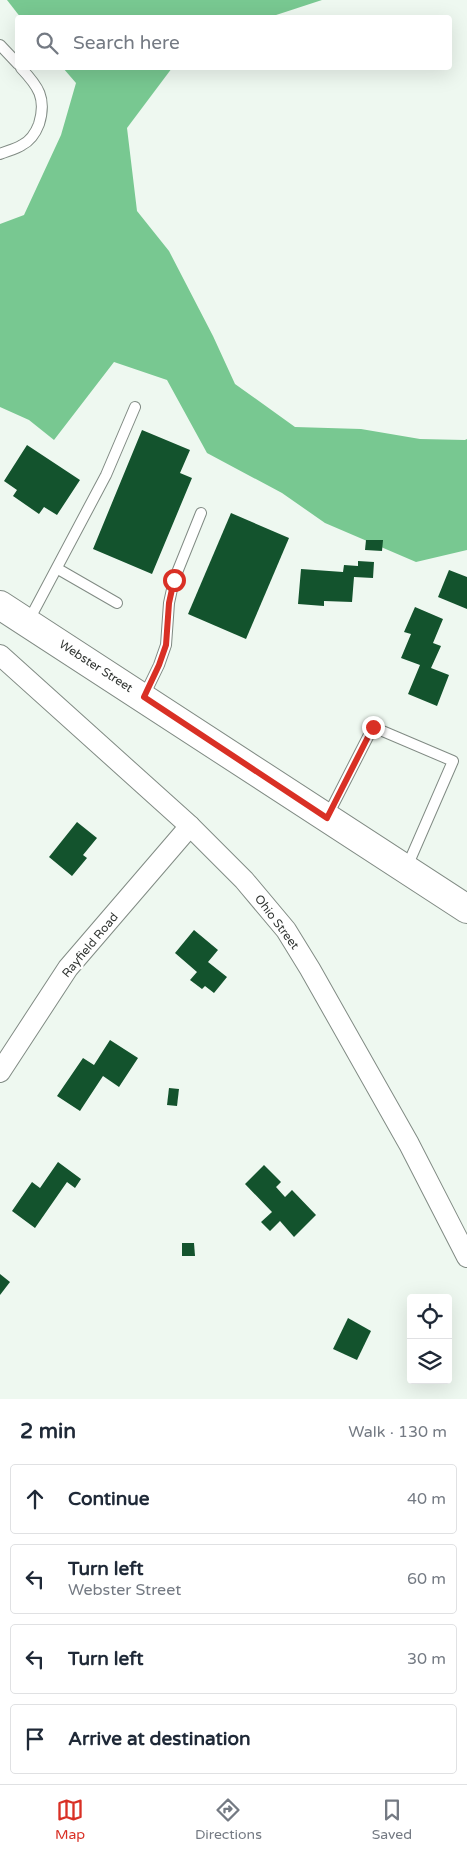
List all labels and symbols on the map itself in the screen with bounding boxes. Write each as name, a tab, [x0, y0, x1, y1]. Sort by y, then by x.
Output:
route start	[163, 569, 186, 592]
street label: Webster Street	[57, 637, 136, 695]
route end	[362, 716, 385, 739]
street label: Ohio Street	[252, 892, 302, 952]
street label: Rayfield Road	[59, 910, 121, 980]

